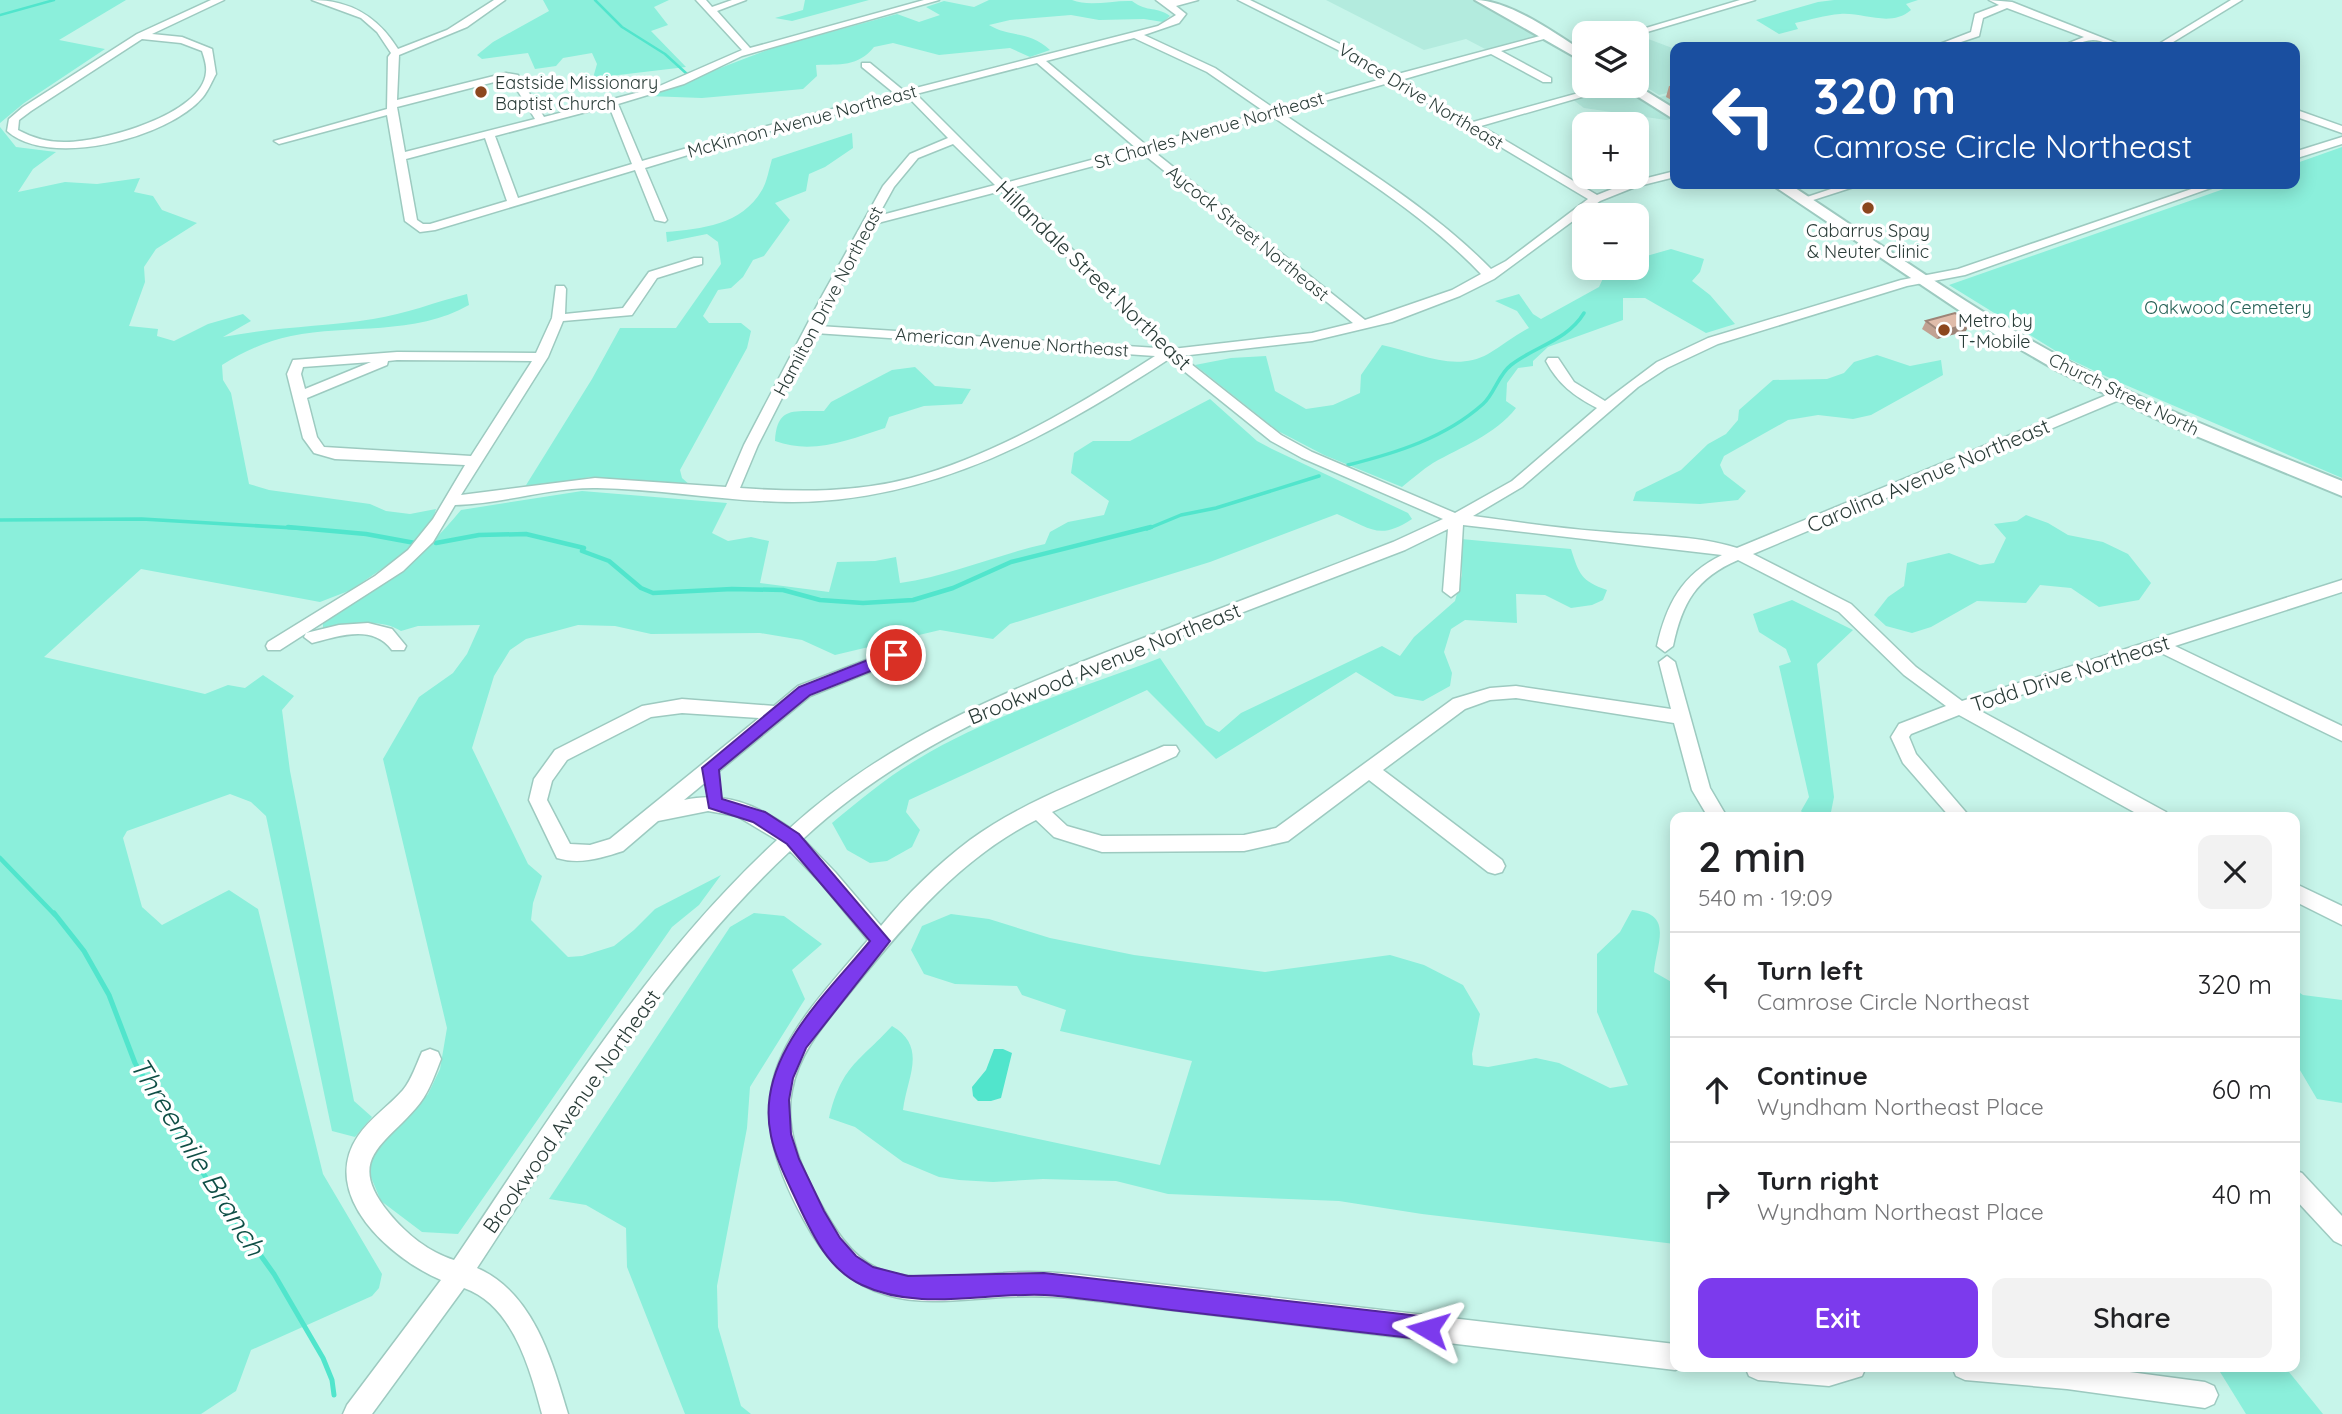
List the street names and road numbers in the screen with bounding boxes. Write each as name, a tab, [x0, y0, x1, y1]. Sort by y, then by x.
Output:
street label: Vance Drive Northeast	[1334, 38, 1508, 154]
street label: McKinnon Avenue Northeast	[685, 79, 919, 163]
street label: St Charles Avenue Northeast	[1092, 86, 1326, 174]
street label: Aycock Street Northeast	[1162, 160, 1334, 306]
street label: Hillandale Street Northeast	[991, 175, 1197, 375]
street label: Hamilton Drive Northeast	[768, 202, 888, 400]
street label: American Avenue Northeast	[894, 322, 1130, 362]
street label: Church Street North	[2045, 348, 2203, 440]
street label: Carolina Avenue Northeast	[1803, 412, 2053, 538]
street label: Brookwood Avenue Northeast	[964, 596, 1244, 730]
street label: Todd Drive Northeast	[1968, 629, 2172, 717]
street label: Brookwood Avenue Northeast	[477, 984, 665, 1238]

